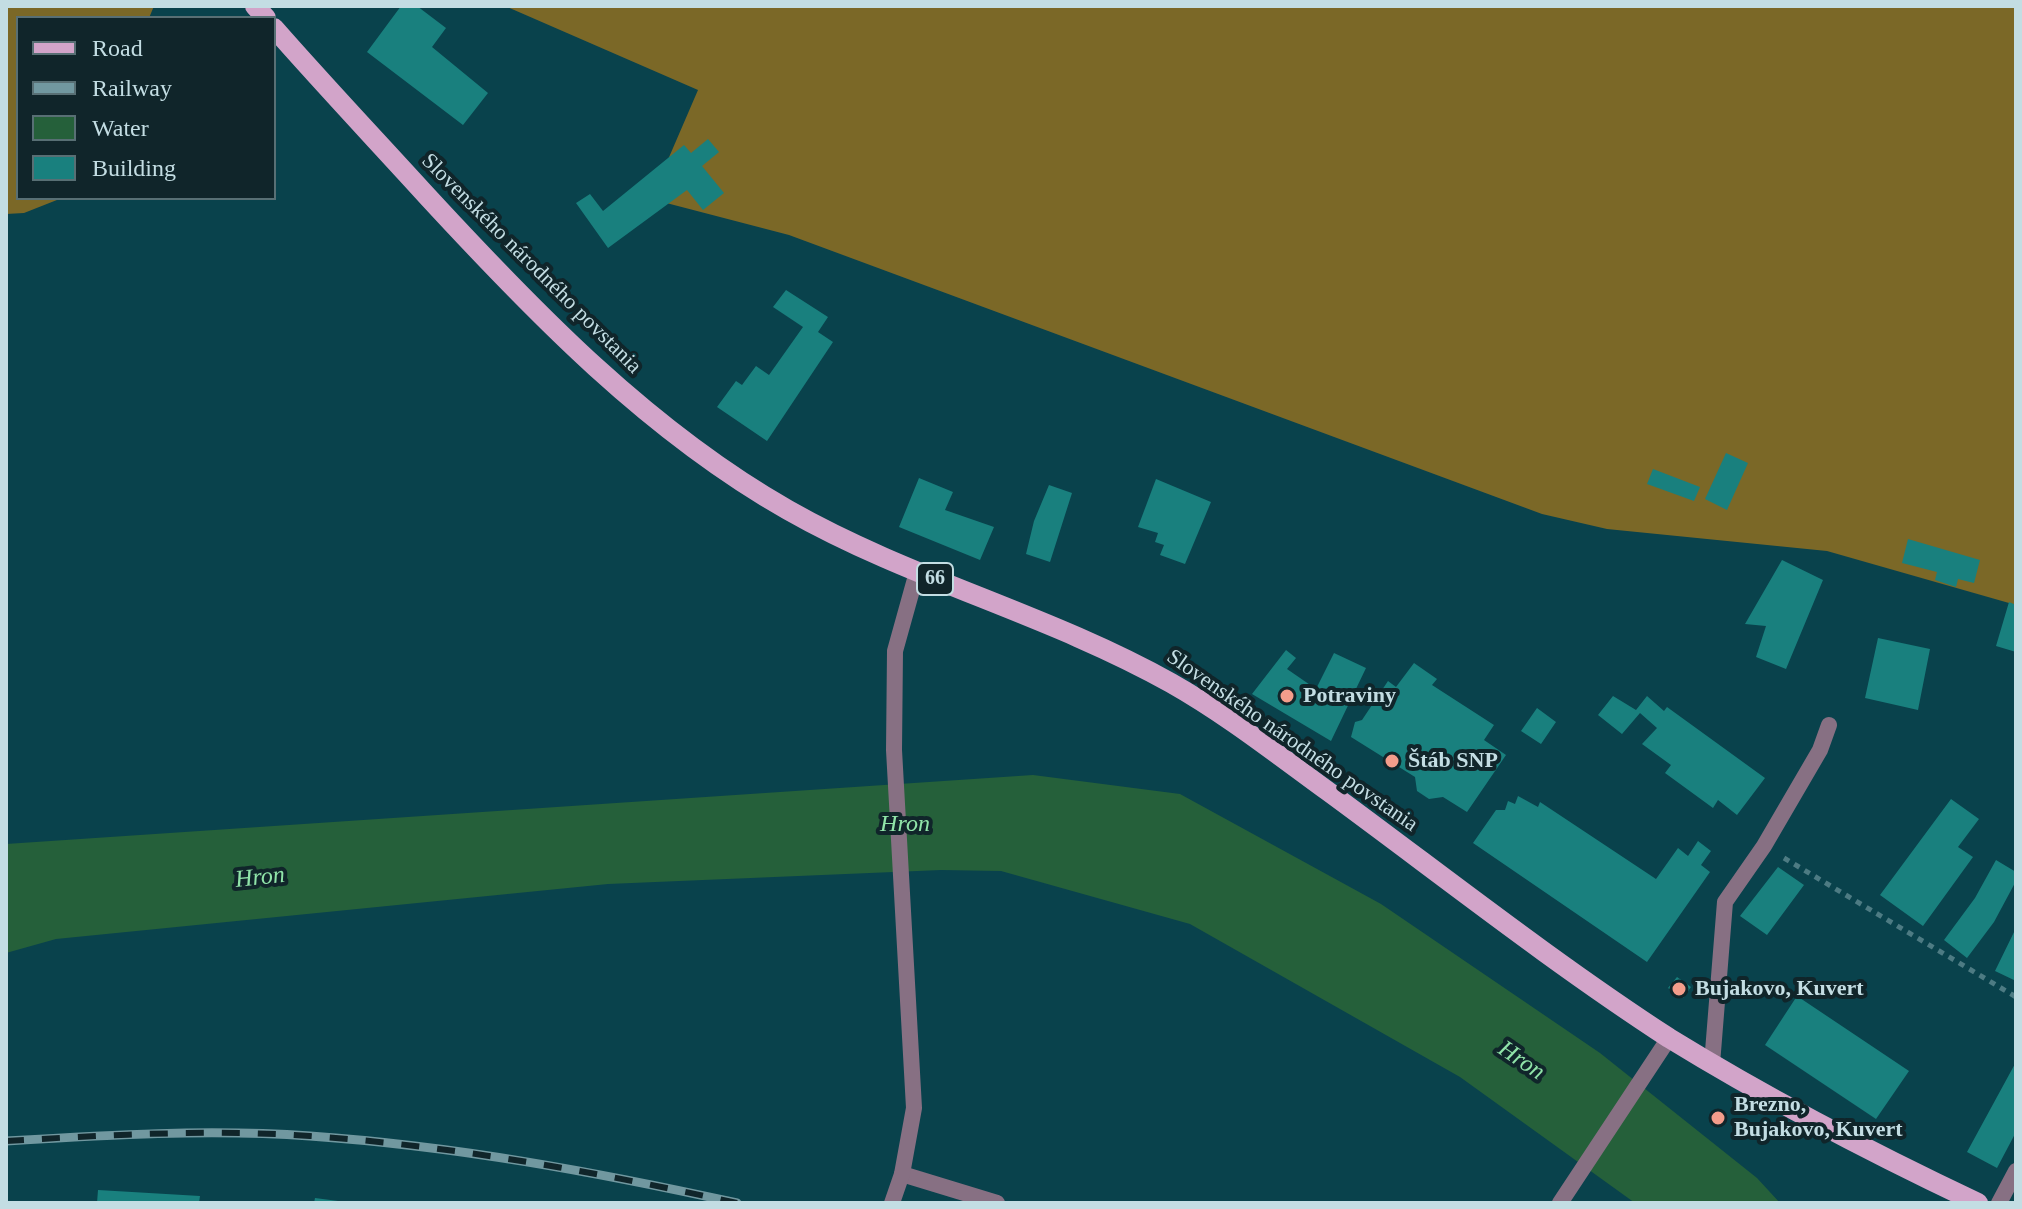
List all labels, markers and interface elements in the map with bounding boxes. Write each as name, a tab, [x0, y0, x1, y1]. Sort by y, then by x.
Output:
legend	[16, 16, 276, 200]
text: Road	[92, 35, 143, 61]
text: Railway	[92, 75, 172, 101]
text: Water	[92, 115, 149, 141]
street label: Slovenského národného povstania	[415, 148, 647, 380]
text: Building	[92, 155, 176, 181]
road number: 66	[917, 563, 953, 595]
street label: Slovenského národného povstania	[1161, 644, 1423, 838]
place label: Potraviny	[1303, 683, 1396, 709]
marker: Potraviny	[1278, 687, 1296, 705]
place label: Štáb SNP	[1408, 748, 1498, 774]
marker: Štáb SNP	[1383, 752, 1401, 770]
water label: Hron	[880, 811, 930, 839]
water label: Hron	[234, 861, 286, 895]
place label: Bujakovo, Kuvert	[1695, 976, 1864, 1002]
marker: Bujakovo, Kuvert	[1670, 980, 1688, 998]
water label: Hron	[1492, 1035, 1550, 1087]
place label: Brezno, Bujakovo, Kuvert	[1734, 1092, 1903, 1144]
marker: Brezno, Bujakovo, Kuvert	[1709, 1109, 1727, 1127]

